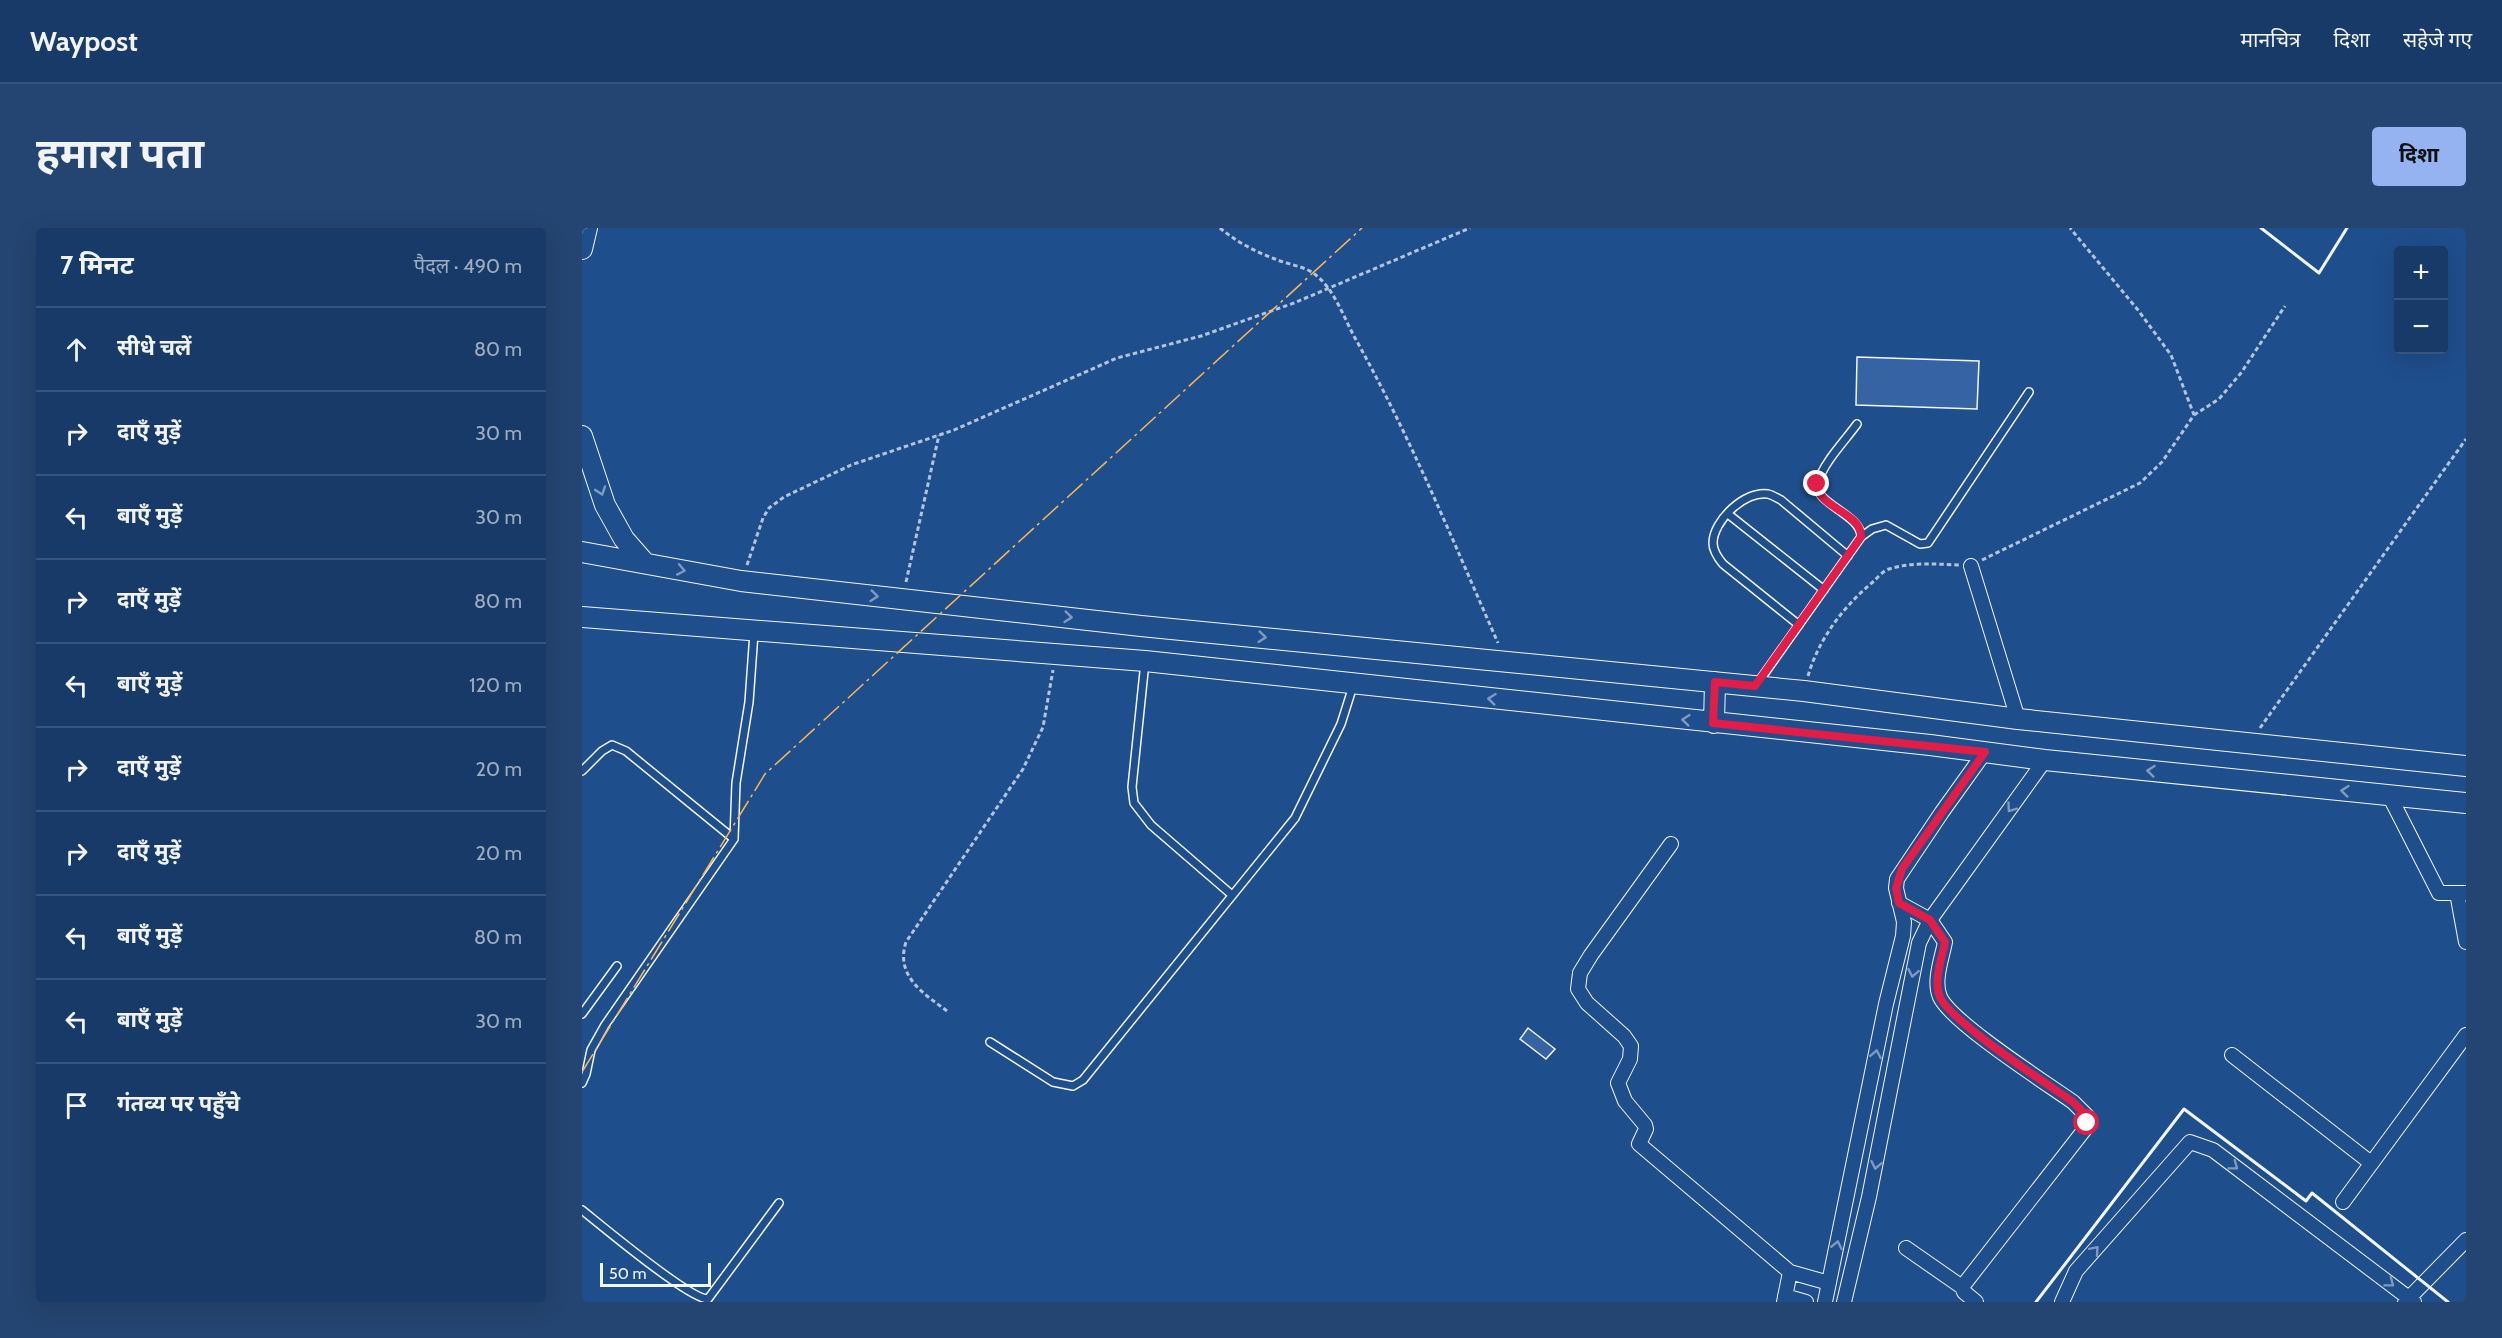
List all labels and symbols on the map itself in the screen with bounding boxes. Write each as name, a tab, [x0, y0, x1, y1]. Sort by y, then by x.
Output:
route end	[1803, 470, 1829, 496]
one-way arrow	[594, 485, 606, 496]
one-way arrow	[675, 563, 685, 576]
one-way arrow	[869, 589, 879, 602]
one-way arrow	[1063, 611, 1072, 623]
one-way arrow	[1257, 630, 1266, 643]
one-way arrow	[1488, 693, 1497, 706]
one-way arrow	[1681, 714, 1691, 727]
one-way arrow	[2147, 765, 2156, 778]
one-way arrow	[2341, 785, 2350, 798]
one-way arrow	[2007, 801, 2018, 812]
one-way arrow	[1907, 968, 1920, 978]
one-way arrow	[1869, 1049, 1882, 1059]
route start	[2073, 1109, 2099, 1135]
one-way arrow	[2228, 1158, 2239, 1169]
one-way arrow	[1870, 1159, 1883, 1169]
one-way arrow	[1830, 1240, 1843, 1250]
one-way arrow	[2088, 1246, 2099, 1257]
scale bar	[600, 1260, 711, 1288]
one-way arrow	[2383, 1276, 2394, 1287]

